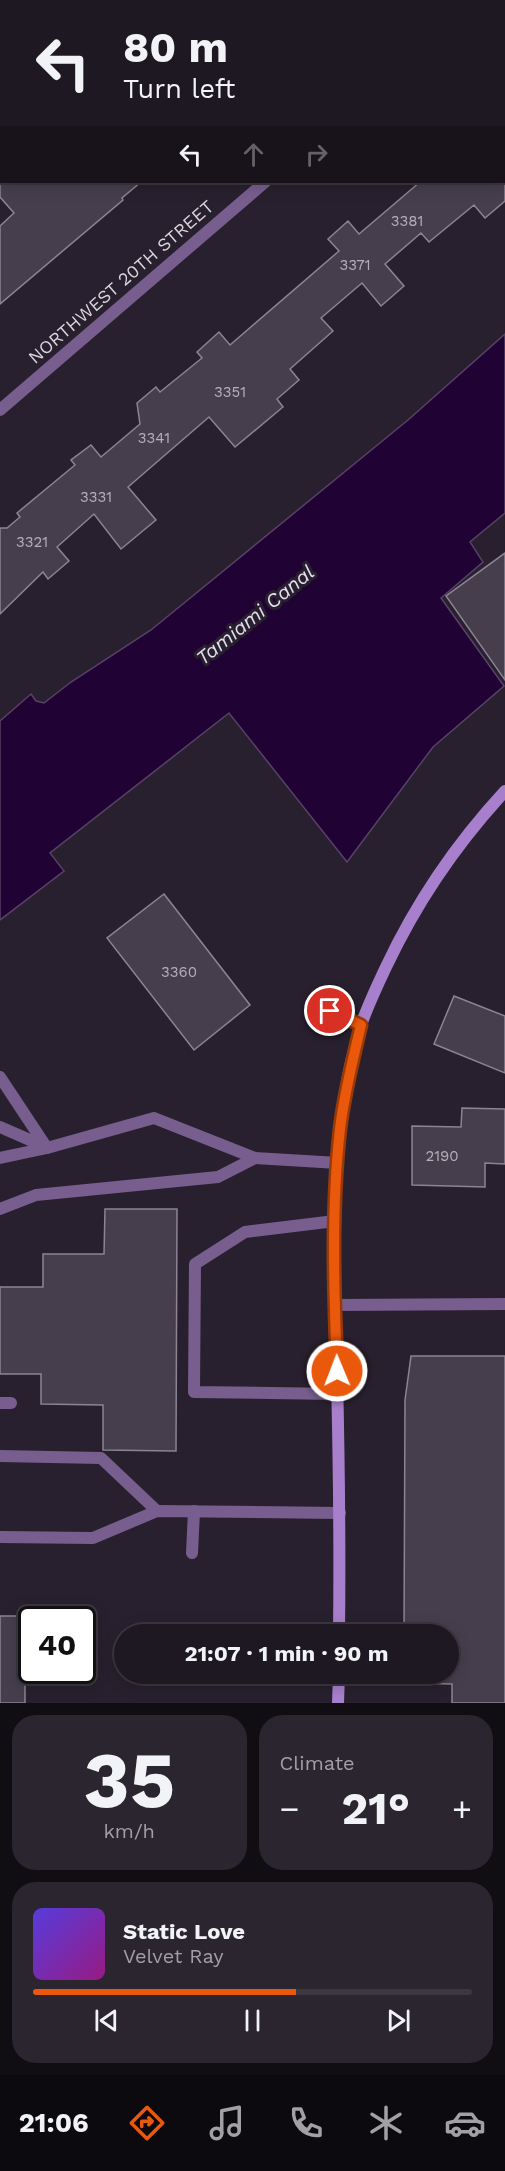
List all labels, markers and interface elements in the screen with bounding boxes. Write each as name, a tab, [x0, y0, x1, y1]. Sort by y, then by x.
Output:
text: 80 m	[123, 23, 228, 72]
icon: left	[24, 24, 102, 102]
text: Turn left	[123, 73, 235, 105]
icon: left	[174, 138, 207, 171]
icon: ahead	[237, 138, 270, 171]
icon: right	[300, 138, 333, 171]
street label: NORTHWEST 20TH STREET	[24, 195, 218, 368]
house number: 3381	[391, 212, 423, 230]
house number: 3371	[339, 256, 371, 274]
house number: 3351	[214, 383, 246, 401]
house number: 3341	[138, 429, 170, 447]
house number: 3331	[80, 488, 112, 506]
house number: 3321	[16, 533, 48, 551]
water label: Tamiami Canal	[191, 560, 319, 670]
house number: 3360	[161, 963, 197, 981]
pin	[304, 985, 355, 1036]
icon: arrive	[313, 994, 346, 1027]
house number: 2190	[425, 1147, 459, 1165]
position arrow	[305, 1339, 369, 1403]
speed limit sign: 40	[18, 1606, 96, 1684]
text: 21:07 · 1 min · 90 m	[185, 1641, 388, 1666]
text: 35	[83, 1734, 175, 1826]
text: Climate	[280, 1751, 355, 1775]
text: 21°	[342, 1782, 410, 1835]
text: −	[280, 1789, 299, 1828]
text: +	[452, 1789, 472, 1828]
text: km/h	[103, 1819, 155, 1843]
text: Static Love	[123, 1919, 245, 1944]
text: Velvet Ray	[123, 1944, 224, 1968]
icon: previous	[90, 2004, 123, 2037]
icon: pause	[236, 2004, 269, 2037]
icon: next	[382, 2004, 415, 2037]
icon: directions	[126, 2102, 168, 2144]
icon: music	[206, 2102, 248, 2144]
icon: phone	[285, 2102, 327, 2144]
icon: climate	[365, 2102, 407, 2144]
icon: car	[444, 2102, 486, 2144]
text: 21:06	[19, 2107, 89, 2139]

